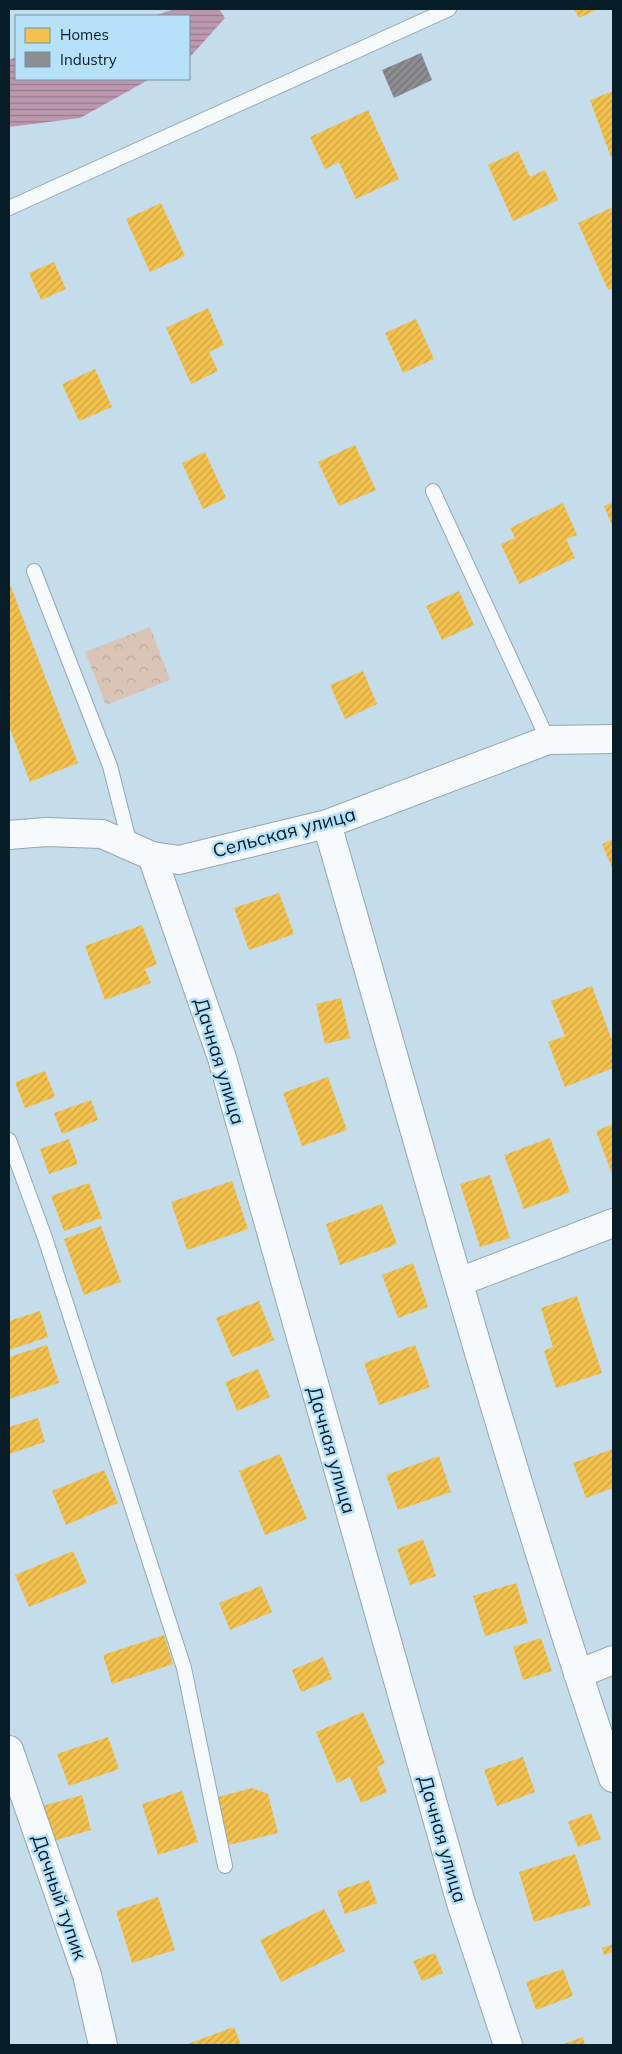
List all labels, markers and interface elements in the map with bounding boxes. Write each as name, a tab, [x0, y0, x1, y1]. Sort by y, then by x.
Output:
legend	[15, 15, 190, 80]
text: Homes	[60, 25, 109, 44]
text: Industry	[60, 50, 117, 69]
street label: Сельская улица	[210, 801, 358, 863]
street label: Дачная улица	[189, 995, 251, 1127]
street label: Дачная улица	[302, 1384, 362, 1516]
street label: Дачная улица	[413, 1773, 473, 1905]
street label: Дачный тупик	[27, 1831, 93, 1964]

